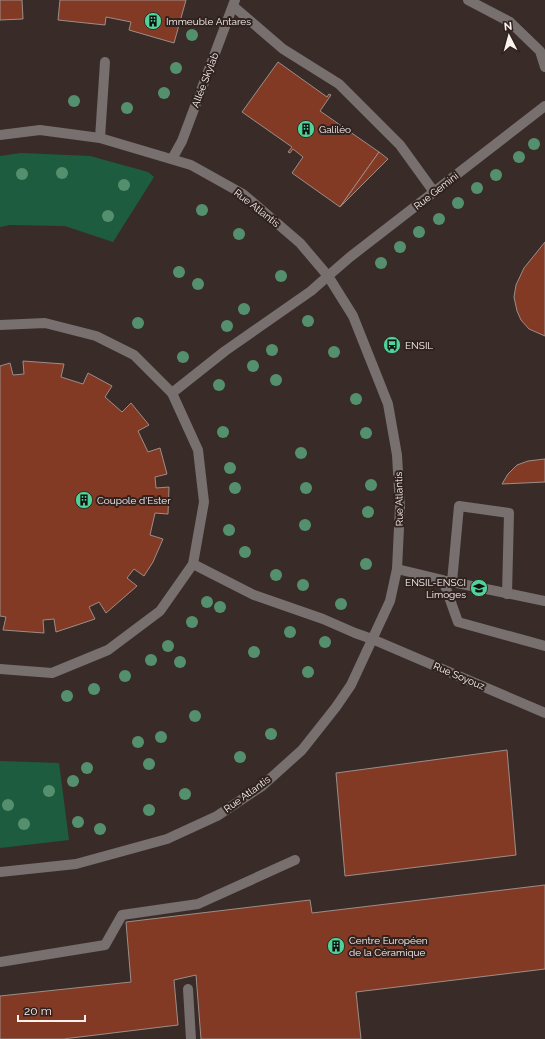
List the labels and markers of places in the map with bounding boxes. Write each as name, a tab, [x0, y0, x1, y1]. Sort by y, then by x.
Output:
building icon: Immeuble Antares	[143, 11, 163, 31]
place label: Immeuble Antares	[166, 16, 251, 27]
building icon: Galiléo	[296, 119, 316, 139]
place label: Galiléo	[319, 124, 351, 135]
bus stop icon: ENSIL	[382, 335, 402, 355]
place label: ENSIL	[405, 340, 433, 351]
building icon: Coupole d'Ester	[74, 490, 94, 510]
place label: Coupole d'Ester	[97, 495, 171, 506]
place label: ENSIL-ENSCI Limoges	[405, 577, 466, 600]
school or university icon: ENSIL-ENSCI Limoges	[469, 578, 489, 598]
place label: Centre Européen de la Céramique	[349, 935, 428, 958]
building icon: Centre Européen de la Céramique	[326, 936, 346, 956]

